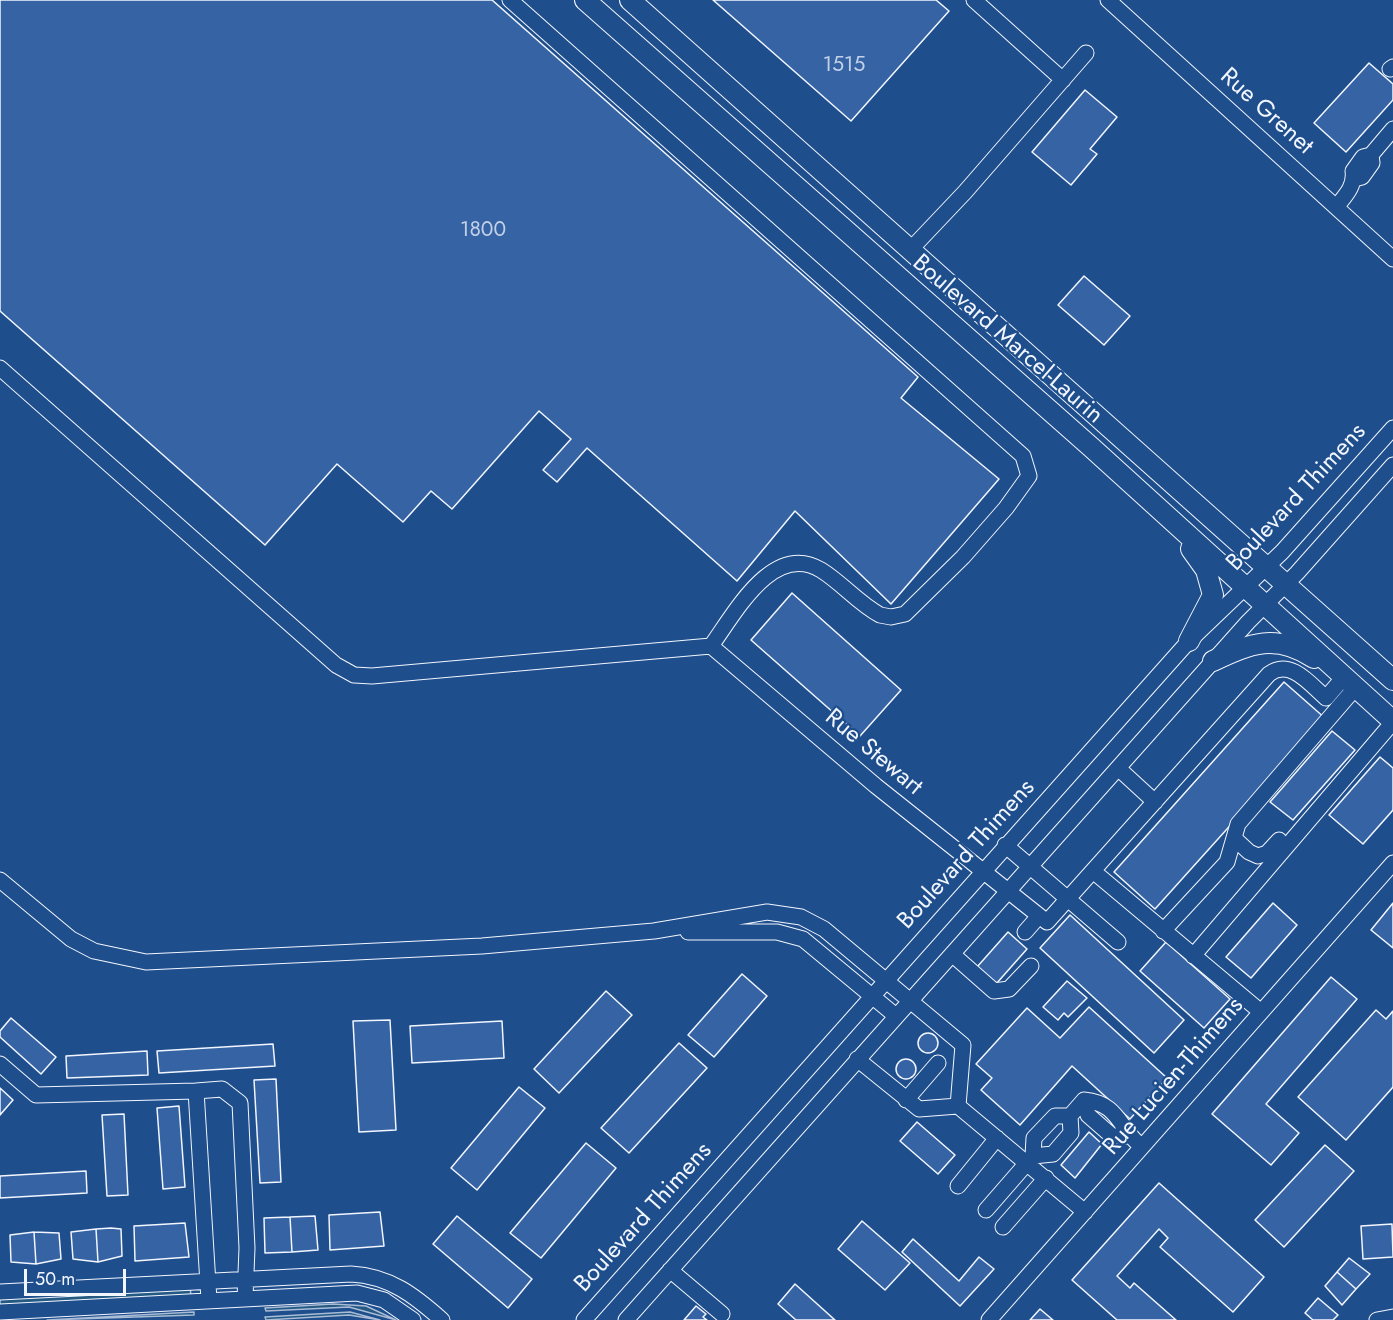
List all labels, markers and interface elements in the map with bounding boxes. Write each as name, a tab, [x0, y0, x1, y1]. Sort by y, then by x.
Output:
house number: 1515	[823, 53, 865, 79]
street label: Rue Grenet	[1214, 63, 1318, 161]
house number: 1800	[460, 218, 506, 244]
street label: Boulevard Marcel-Laurin	[906, 249, 1108, 431]
street label: Boulevard Thimens	[1221, 418, 1373, 578]
street label: Rue Stewart	[818, 704, 928, 802]
street label: Boulevard Thimens	[892, 774, 1042, 936]
street label: Rue Lucien-Thimens	[1098, 992, 1250, 1162]
street label: Boulevard Thimens	[569, 1137, 719, 1299]
scale bar	[27, 1257, 129, 1295]
text: 50 m	[35, 1266, 75, 1292]

